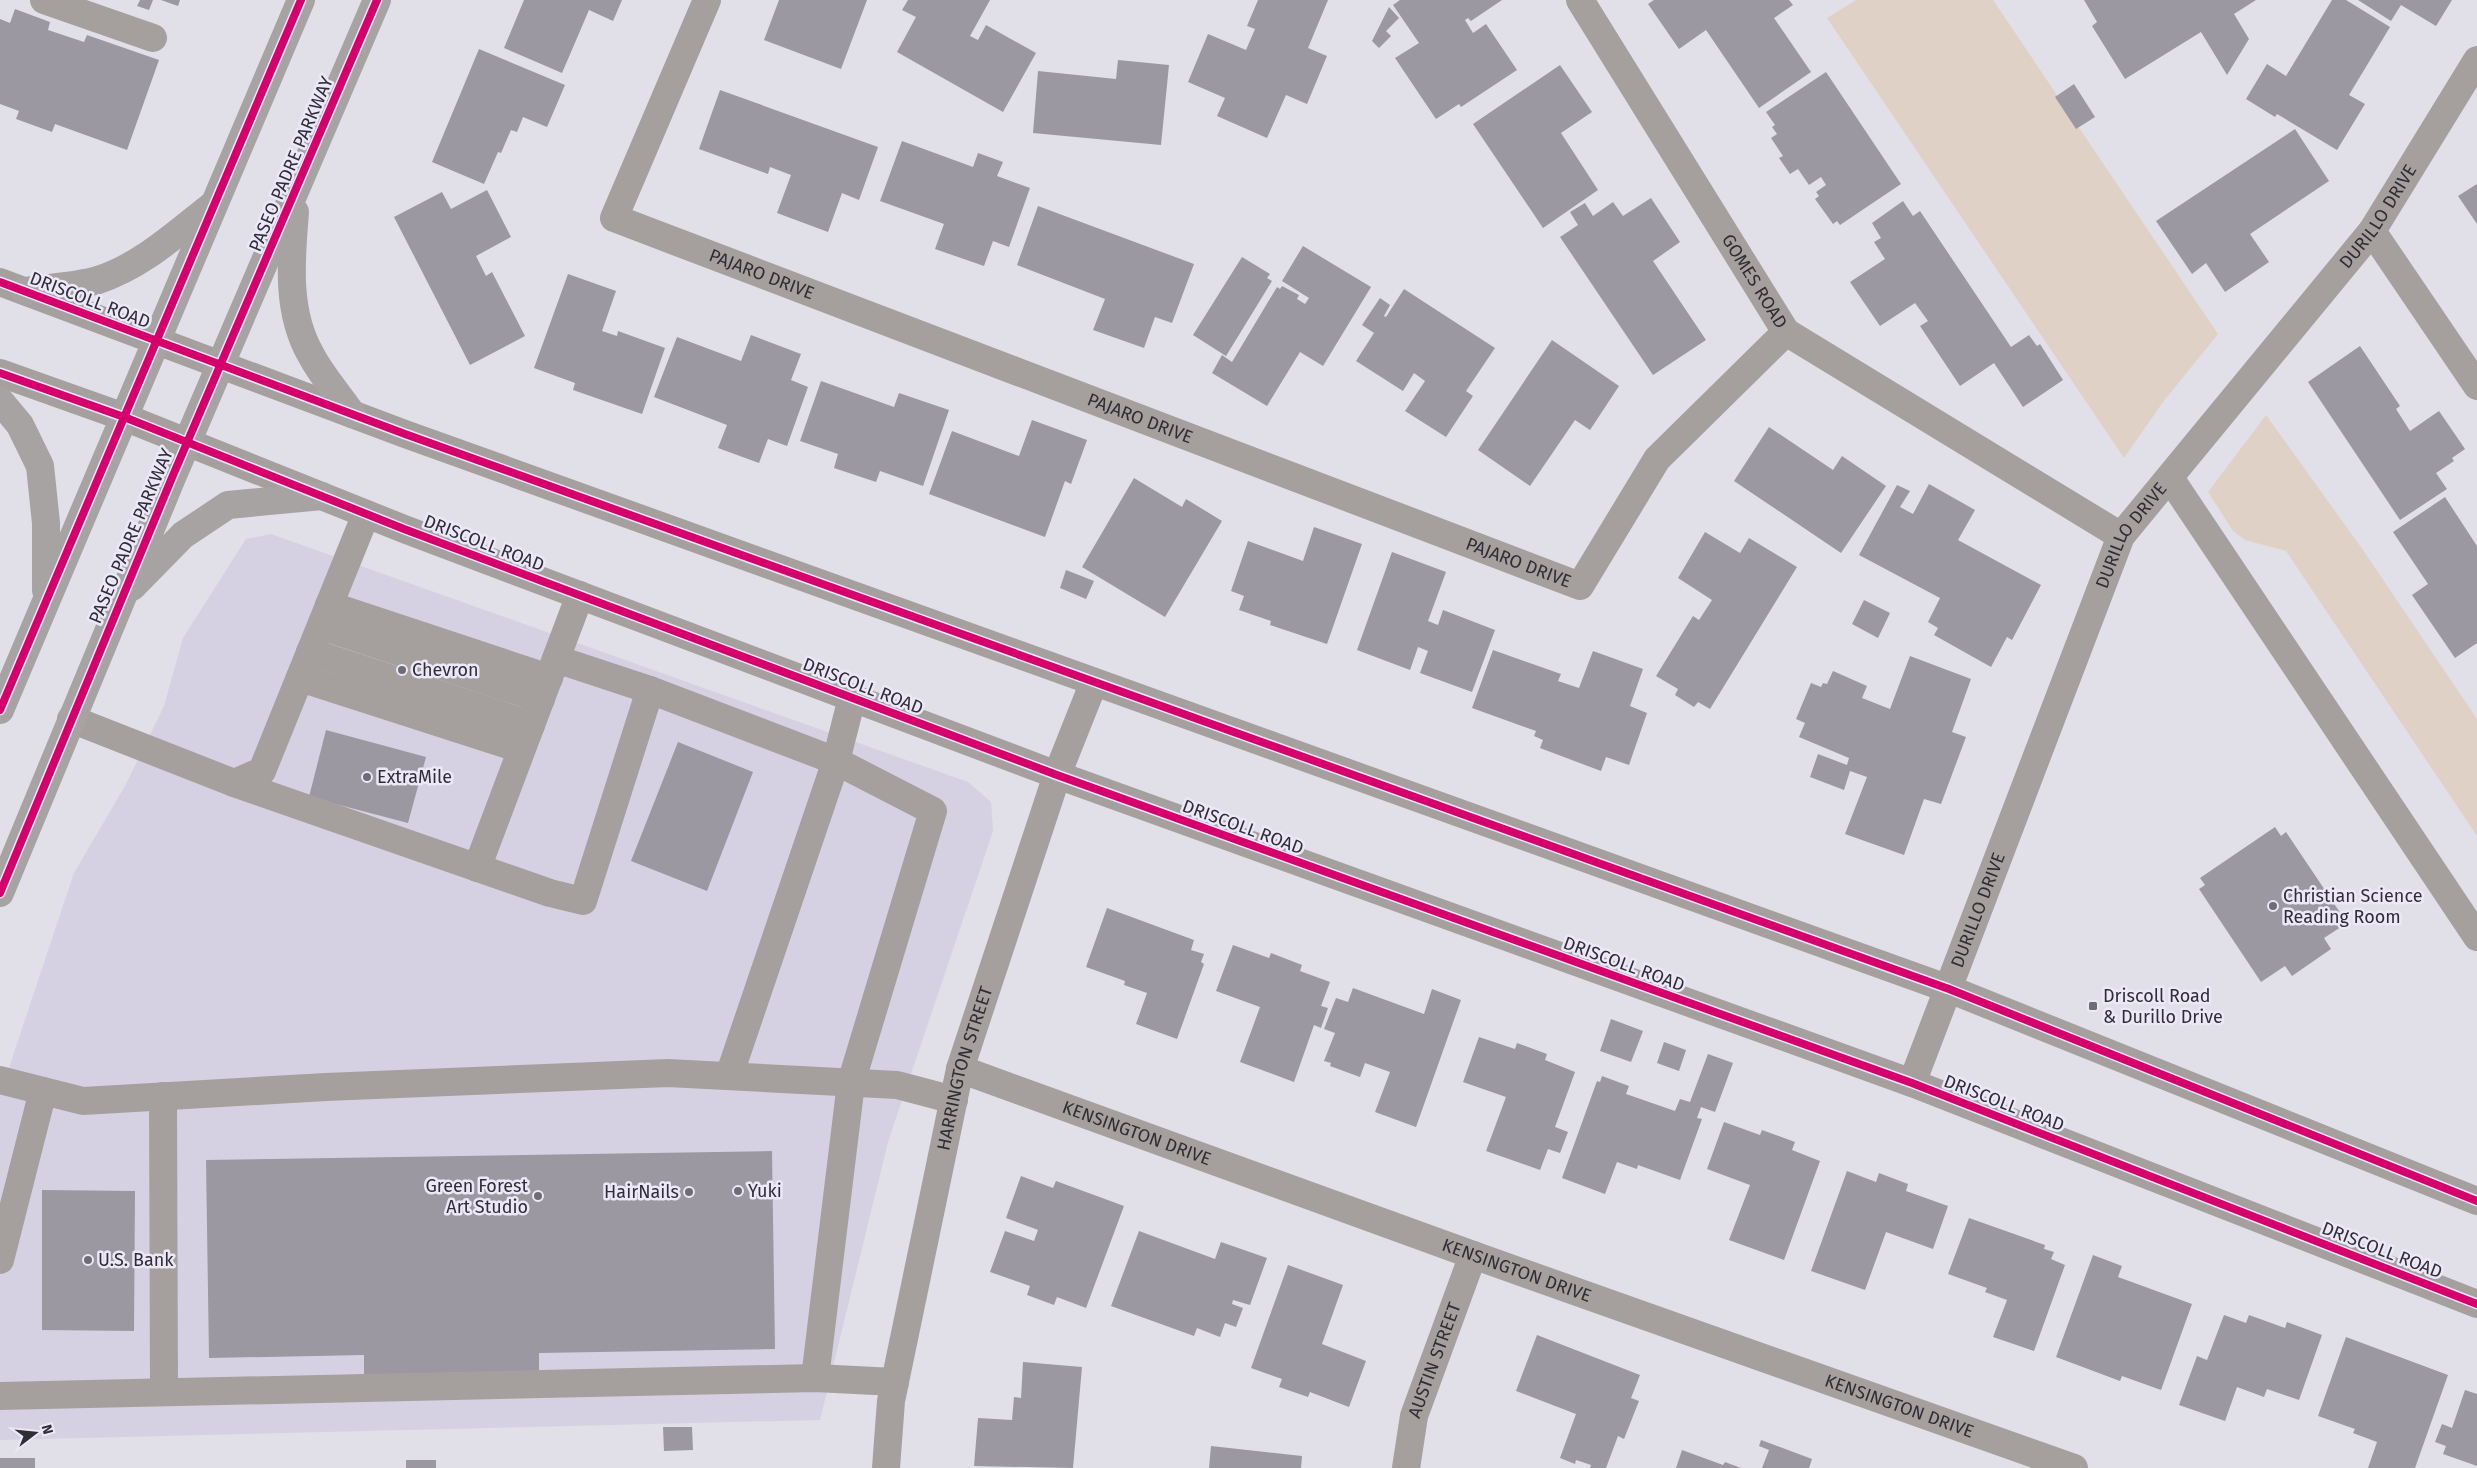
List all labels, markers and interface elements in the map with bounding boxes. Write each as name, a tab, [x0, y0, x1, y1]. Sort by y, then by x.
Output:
street label: PASEO PADRE PARKWAY	[244, 73, 338, 255]
street label: DURILLO DRIVE	[2335, 160, 2421, 273]
street label: GOMES ROAD	[1717, 230, 1792, 332]
street label: PAJARO DRIVE	[706, 244, 817, 304]
street label: DRISCOLL ROAD	[27, 267, 153, 333]
street label: PAJARO DRIVE	[1084, 388, 1196, 448]
street label: PASEO PADRE PARKWAY	[84, 445, 178, 627]
street label: DURILLO DRIVE	[2091, 478, 2172, 592]
street label: DRISCOLL ROAD	[421, 510, 547, 576]
street label: PAJARO DRIVE	[1463, 533, 1574, 593]
street label: DRISCOLL ROAD	[800, 653, 926, 719]
place label: Chevron	[412, 659, 479, 681]
marker: Chevron	[396, 664, 408, 676]
place label: ExtraMile	[377, 766, 452, 788]
marker: ExtraMile	[361, 771, 373, 783]
street label: DRISCOLL ROAD	[1179, 795, 1307, 859]
street label: DURILLO DRIVE	[1946, 849, 2010, 971]
place label: Christian Science Reading Room	[2283, 885, 2422, 928]
marker: Christian Science Reading Room	[2267, 900, 2279, 912]
street label: DRISCOLL ROAD	[1560, 932, 1688, 996]
street label: HARRINGTON STREET	[932, 983, 998, 1153]
place label: Driscoll Road & Durillo Drive	[2103, 985, 2223, 1028]
marker: Driscoll Road & Durillo Drive	[2087, 1000, 2099, 1012]
street label: DRISCOLL ROAD	[1941, 1070, 2067, 1136]
street label: KENSINGTON DRIVE	[1059, 1096, 1214, 1170]
place label: Green Forest Art Studio	[425, 1175, 529, 1218]
place label: Yuki	[748, 1180, 782, 1202]
place label: HairNails	[604, 1181, 679, 1203]
marker: Yuki	[732, 1185, 744, 1197]
marker: HairNails	[683, 1186, 695, 1198]
marker: Green Forest Art Studio	[532, 1190, 544, 1202]
street label: DRISCOLL ROAD	[2319, 1217, 2445, 1283]
street label: KENSINGTON DRIVE	[1439, 1234, 1594, 1307]
place label: U.S. Bank	[98, 1249, 174, 1271]
marker: U.S. Bank	[82, 1254, 94, 1266]
street label: AUSTIN STREET	[1403, 1299, 1466, 1421]
street label: KENSINGTON DRIVE	[1822, 1370, 1977, 1443]
north arrow	[10, 1408, 60, 1458]
text: N	[38, 1423, 56, 1436]

